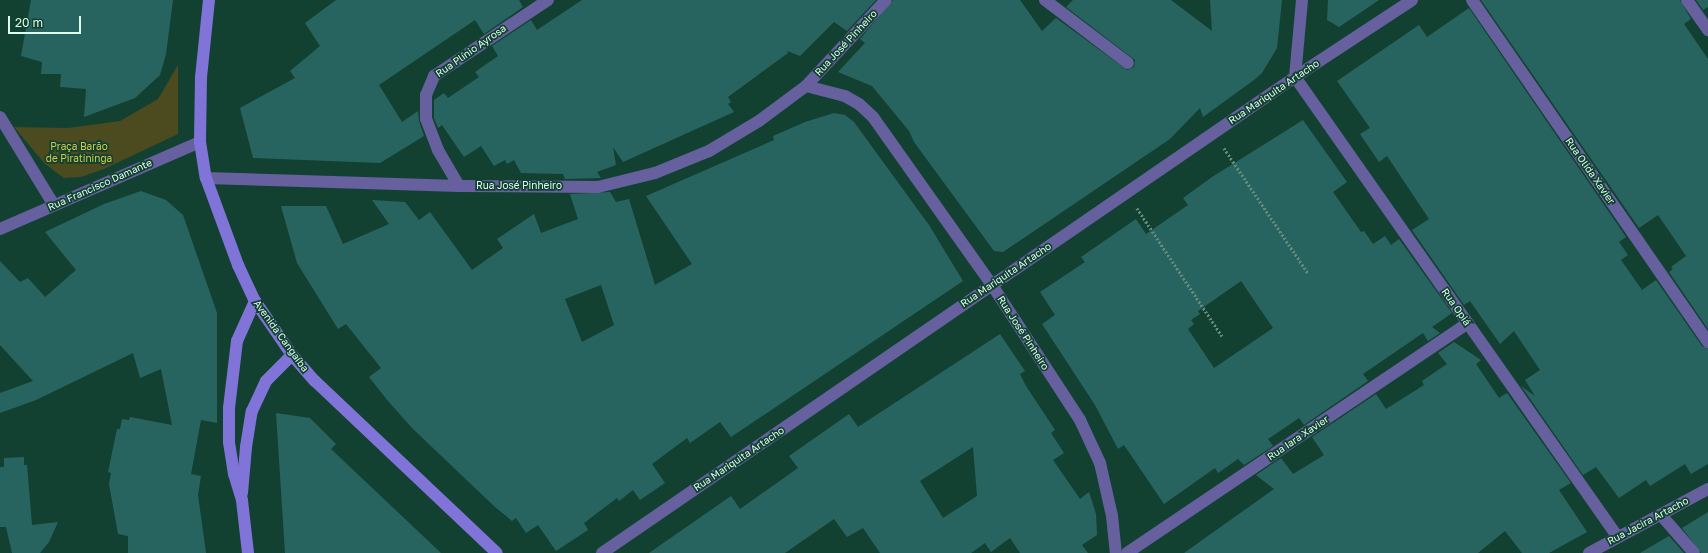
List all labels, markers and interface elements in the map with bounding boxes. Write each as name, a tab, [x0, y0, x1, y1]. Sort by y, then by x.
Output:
scale bar	[10, 8, 83, 34]
street label: Rua José Pinheiro	[812, 8, 880, 78]
text: 20 m	[15, 15, 43, 30]
street label: Rua Plínio Ayrosa	[434, 22, 508, 80]
street label: Rua Mariquita Artacho	[1226, 57, 1322, 127]
street label: Rua Olida Xavier	[1563, 135, 1617, 207]
park label: Praça Barão de Piratininga	[46, 140, 112, 164]
street label: Rua Francisco Damante	[46, 157, 154, 213]
street label: Rua José Pinheiro	[476, 180, 562, 192]
street label: Rua Mariquita Artacho	[958, 240, 1054, 310]
street label: Rua Opiá	[1439, 286, 1473, 328]
street label: Rua José Pinheiro	[995, 294, 1051, 372]
street label: Avenida Cangaíba	[251, 298, 311, 374]
street label: Rua Iara Xavier	[1265, 413, 1331, 463]
street label: Rua Mariquita Artacho	[691, 424, 787, 494]
street label: Rua Jacira Artacho	[1605, 495, 1691, 547]

